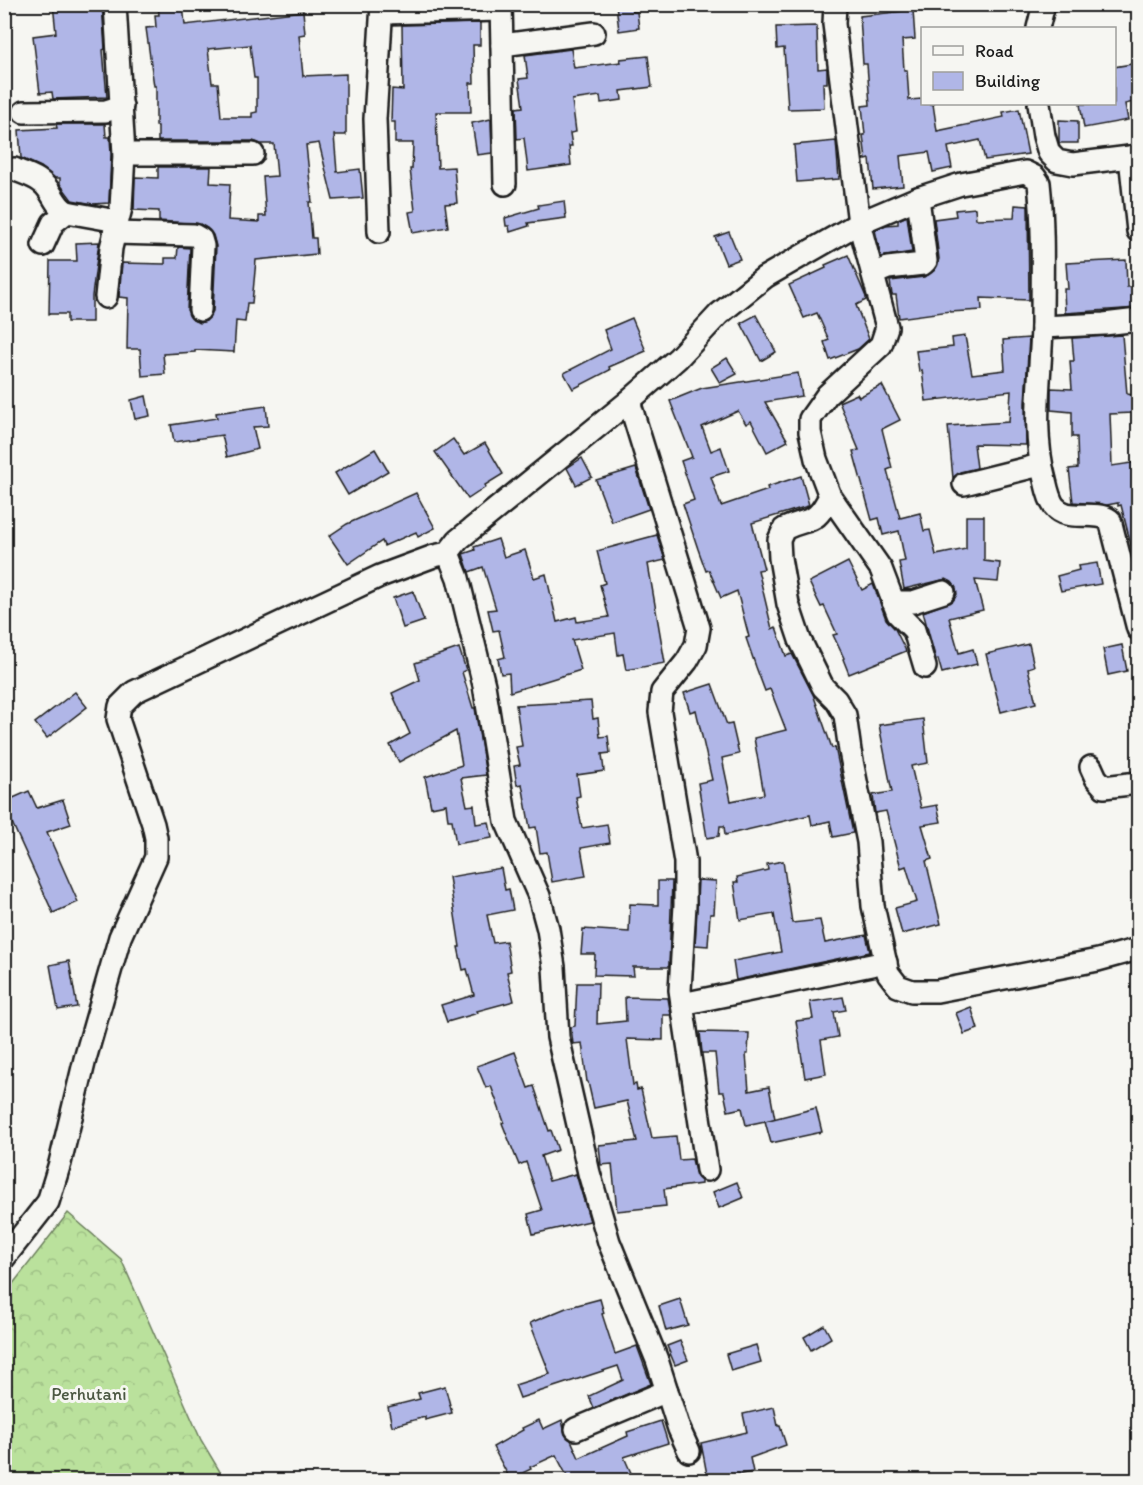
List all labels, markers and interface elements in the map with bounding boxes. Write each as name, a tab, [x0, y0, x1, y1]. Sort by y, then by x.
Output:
legend	[921, 27, 1116, 105]
text: Road	[975, 40, 1014, 62]
text: Building	[975, 70, 1041, 92]
park label: Perhutani	[51, 1383, 127, 1405]

